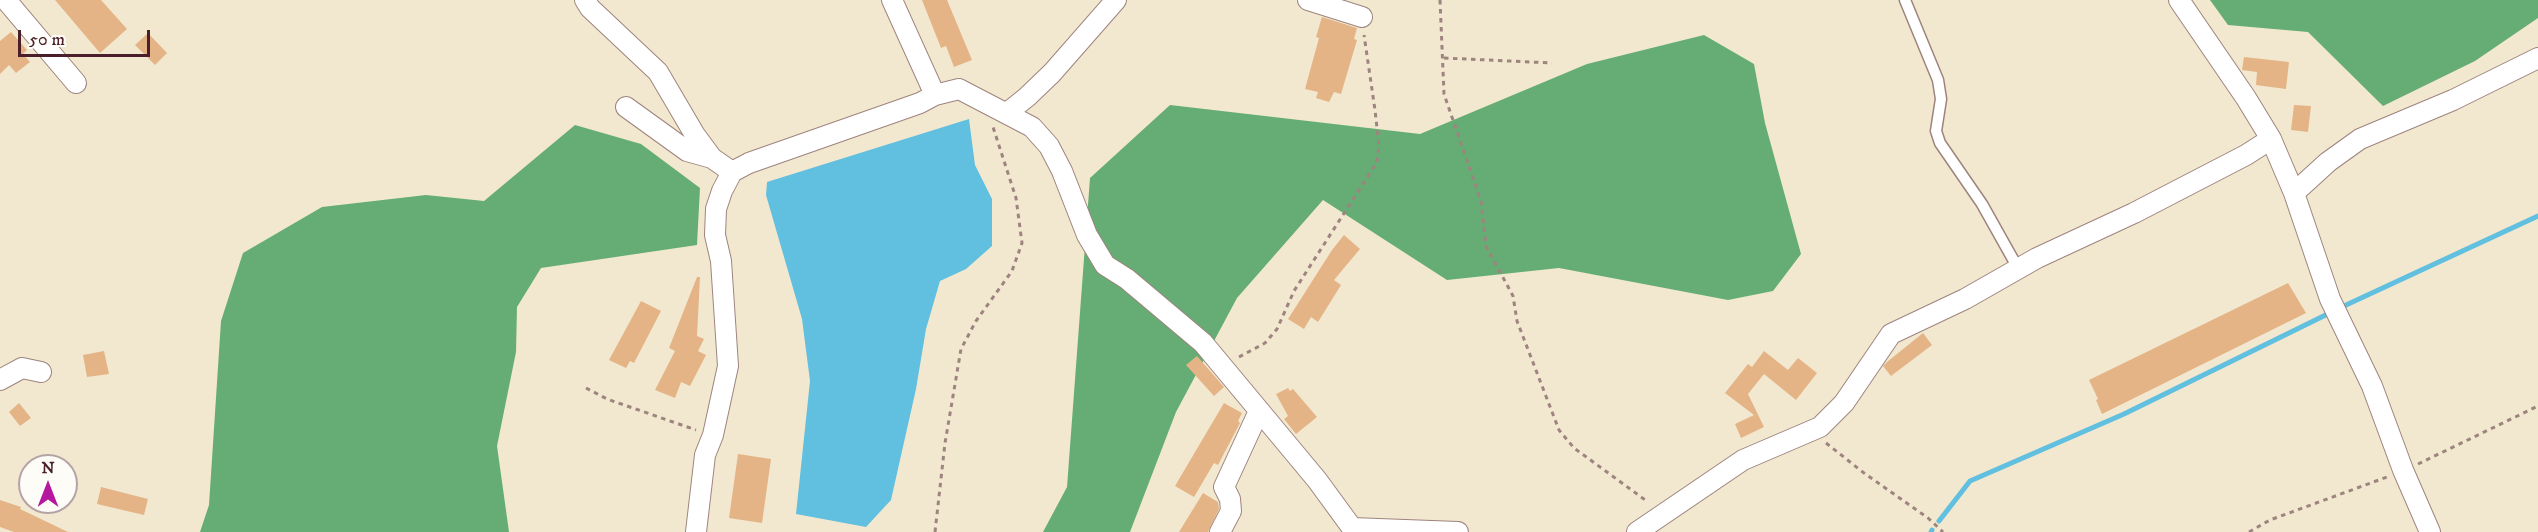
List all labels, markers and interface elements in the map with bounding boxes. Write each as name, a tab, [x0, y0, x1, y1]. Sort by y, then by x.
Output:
scale bar	[21, 18, 153, 56]
text: 50 m	[29, 29, 65, 51]
north arrow	[18, 454, 78, 514]
text: N	[41, 458, 55, 478]

